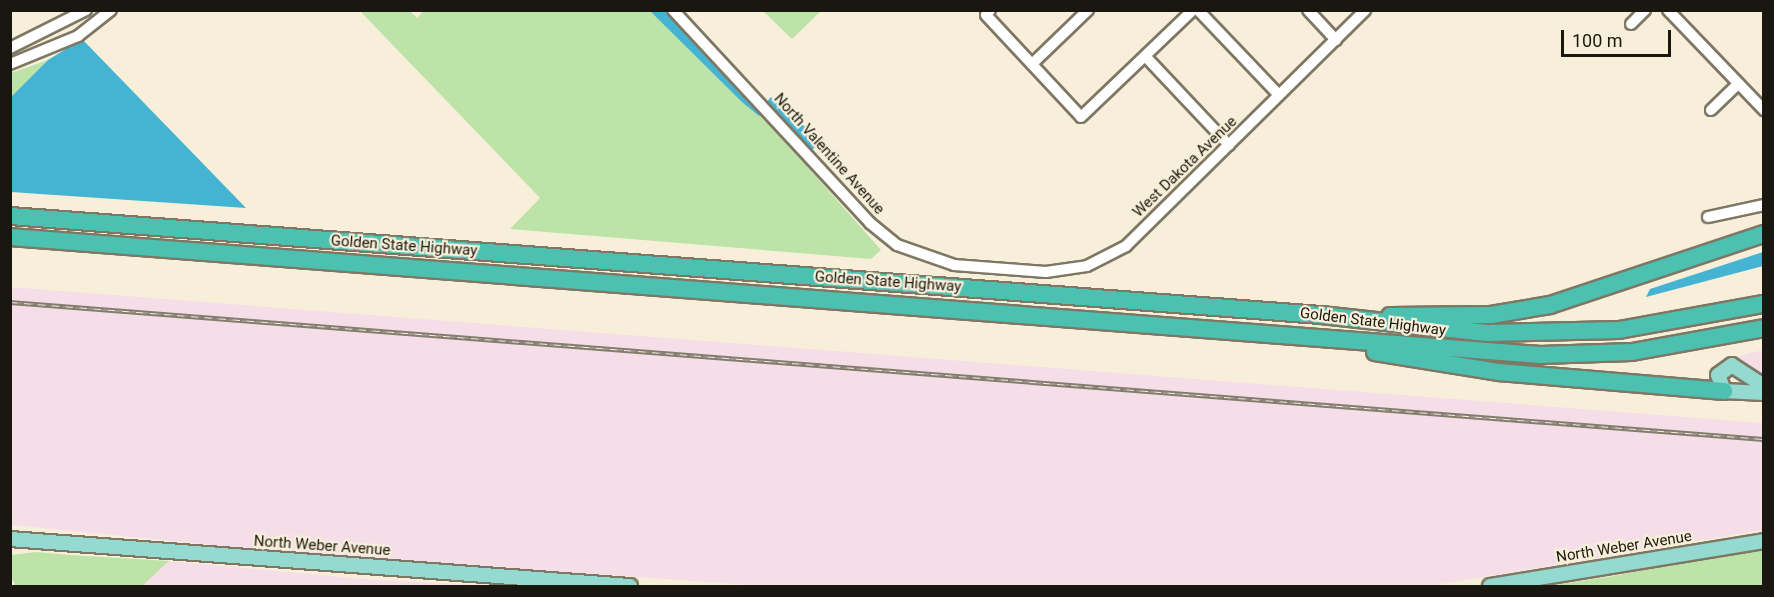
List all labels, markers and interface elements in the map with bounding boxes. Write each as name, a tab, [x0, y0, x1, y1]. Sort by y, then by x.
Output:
scale bar	[1564, 18, 1674, 56]
text: 100 m	[1572, 30, 1623, 51]
street label: North Valentine Avenue	[770, 90, 888, 218]
street label: West Dakota Avenue	[1129, 113, 1241, 221]
street label: Golden State Highway	[330, 232, 478, 260]
street label: Golden State Highway	[814, 268, 962, 296]
street label: Golden State Highway	[1299, 304, 1447, 340]
street label: North Weber Avenue	[1555, 527, 1693, 567]
street label: North Weber Avenue	[253, 532, 391, 560]

